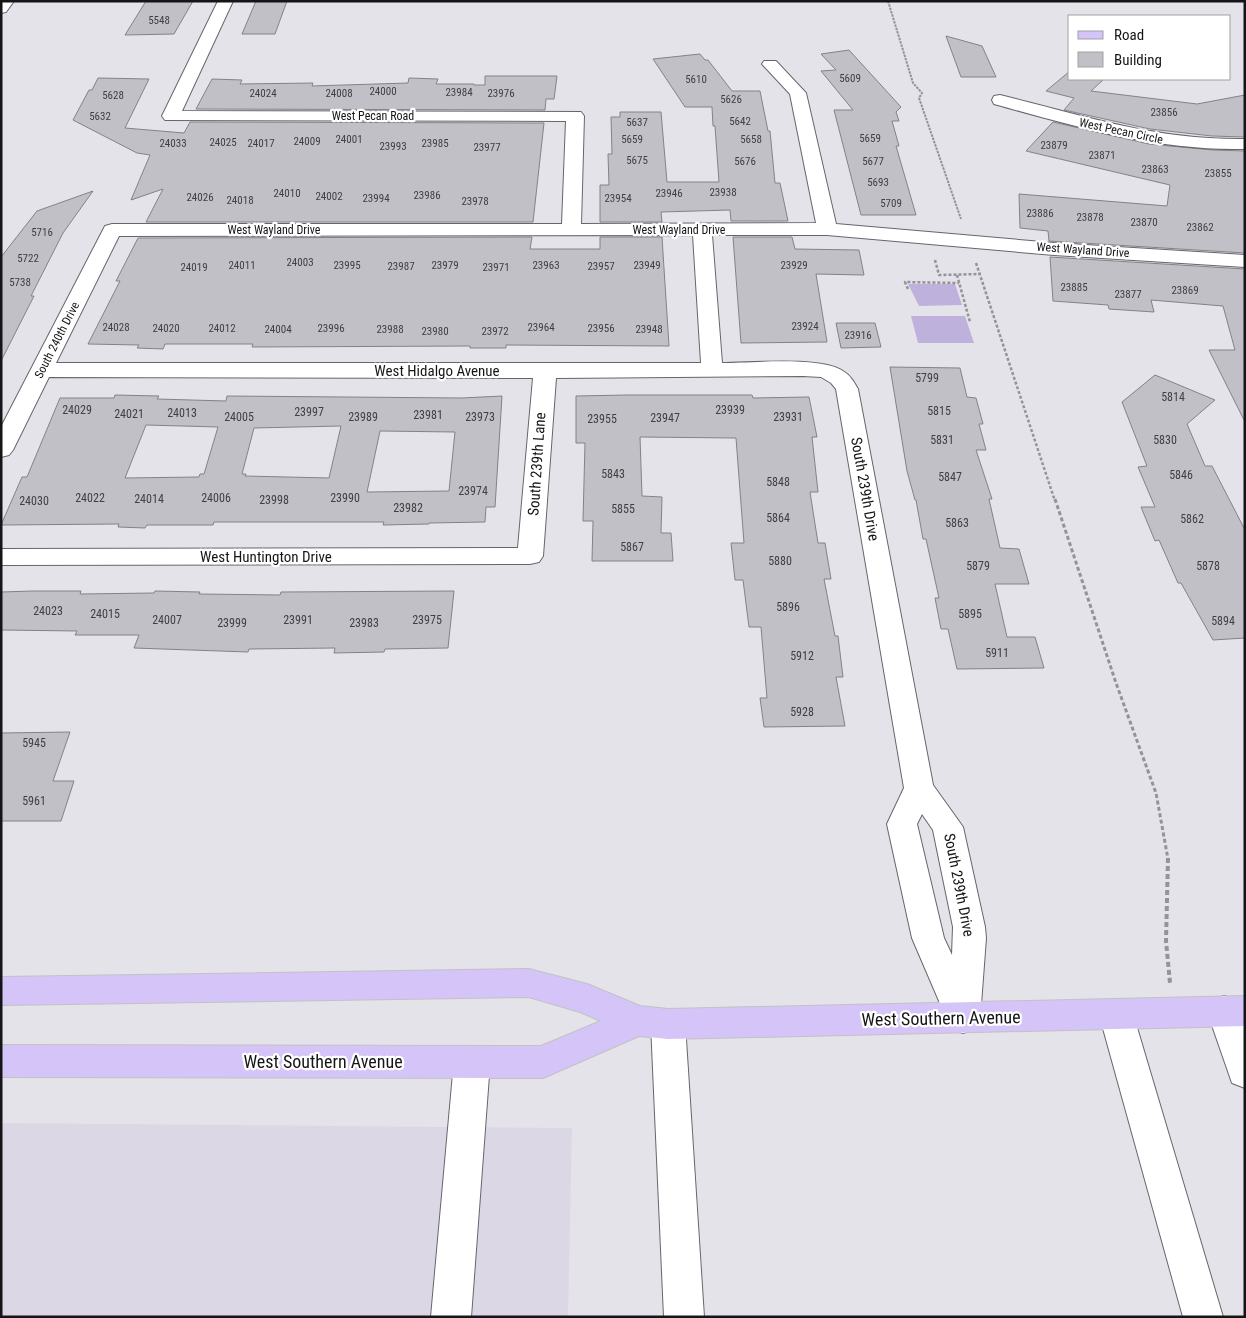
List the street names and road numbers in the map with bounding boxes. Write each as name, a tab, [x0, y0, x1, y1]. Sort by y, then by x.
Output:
street label: West Pecan Road	[332, 109, 414, 123]
street label: West Pecan Circle	[1078, 115, 1165, 147]
street label: West Wayland Drive	[228, 223, 321, 237]
street label: West Wayland Drive	[633, 223, 726, 237]
street label: West Wayland Drive	[1036, 240, 1130, 260]
street label: South 240th Drive	[32, 299, 82, 381]
street label: West Hidalgo Avenue	[374, 362, 500, 380]
street label: South 239th Lane	[524, 412, 550, 516]
street label: South 239th Drive	[847, 436, 883, 542]
street label: West Huntington Drive	[200, 548, 332, 566]
street label: South 239th Drive	[940, 832, 978, 938]
street label: West Southern Avenue	[861, 1006, 1021, 1030]
street label: West Southern Avenue	[243, 1051, 403, 1072]

